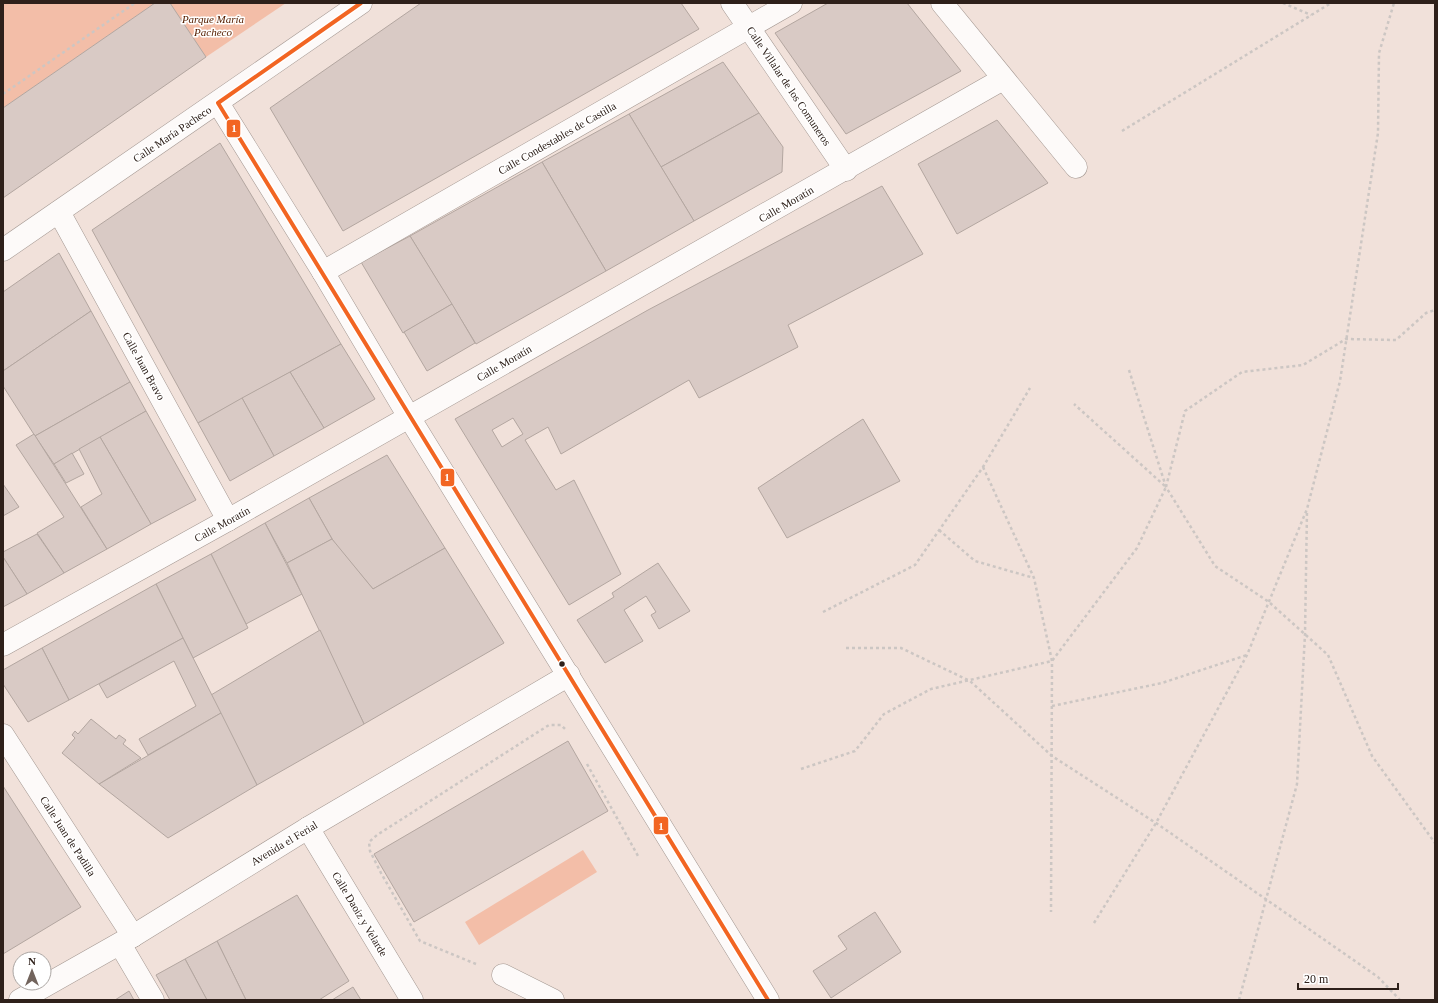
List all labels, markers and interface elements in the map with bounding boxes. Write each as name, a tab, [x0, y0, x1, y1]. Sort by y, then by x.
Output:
park label: Parque María Pacheco	[181, 13, 245, 38]
street label: Calle Villalar de los Comuneros	[745, 24, 833, 148]
street label: Calle Condestables de Castilla	[496, 99, 618, 177]
street label: Calle María Pacheco	[131, 103, 214, 165]
line badge: 1	[226, 119, 241, 138]
text: 1	[231, 122, 237, 134]
street label: Calle Moratín	[756, 183, 816, 225]
street label: Calle Juan Bravo	[120, 330, 168, 402]
street label: Calle Moratín	[474, 342, 534, 384]
line badge: 1	[440, 468, 455, 487]
text: 1	[444, 471, 450, 483]
street label: Calle Moratín	[192, 504, 252, 544]
unlabelled marker	[557, 659, 567, 669]
street label: Calle Juan de Padilla	[38, 794, 98, 878]
line badge: 1	[653, 816, 669, 835]
street label: Avenida el Ferial	[249, 818, 319, 868]
text: 1	[658, 820, 664, 832]
street label: Calle Daoiz y Velarde	[330, 869, 390, 959]
north arrow	[12, 951, 52, 991]
text: N	[28, 955, 36, 967]
scale bar	[1298, 965, 1398, 991]
text: 20 m	[1304, 972, 1329, 986]

